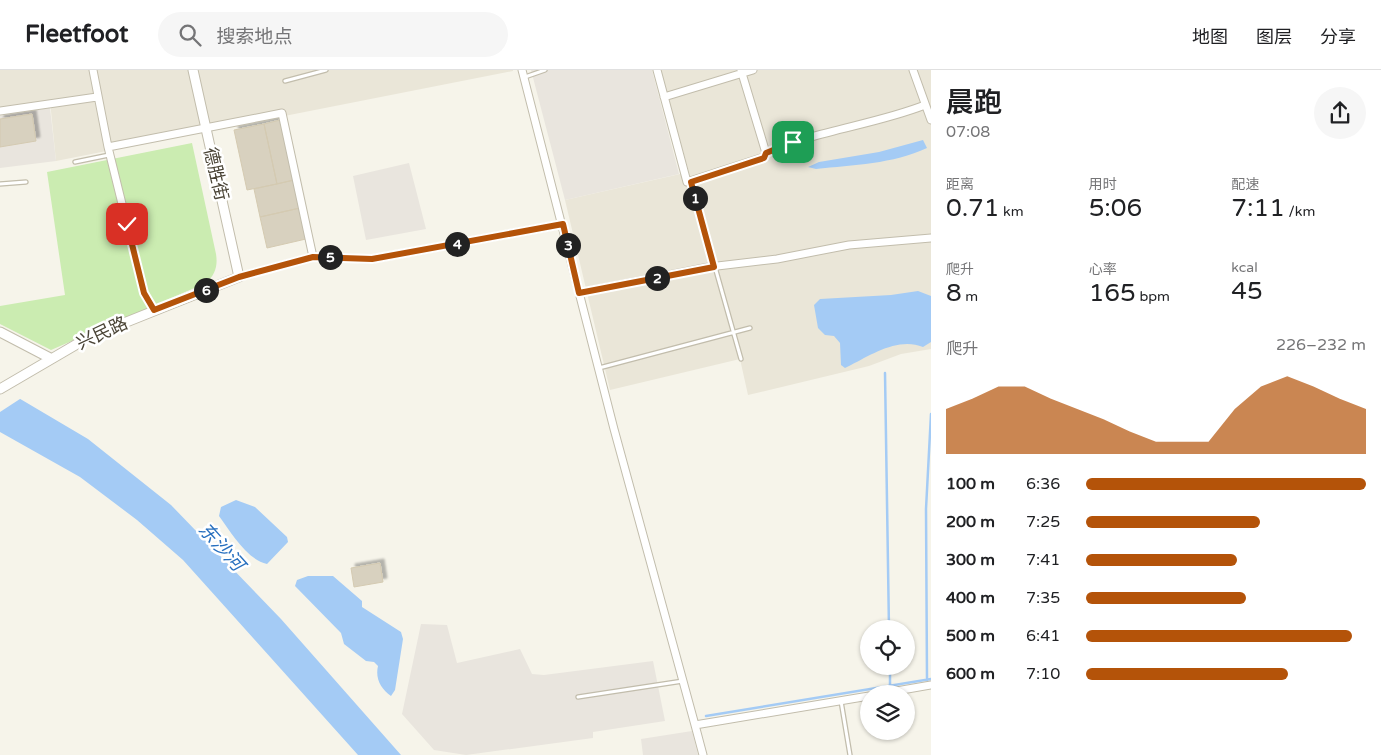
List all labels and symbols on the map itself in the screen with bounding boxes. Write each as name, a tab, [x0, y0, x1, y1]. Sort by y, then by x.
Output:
pin	[772, 121, 814, 163]
street label: 德胜街	[199, 145, 233, 203]
pin: 1	[682, 186, 708, 210]
pin	[106, 203, 148, 245]
pin: 4	[444, 232, 470, 256]
pin: 3	[556, 232, 580, 258]
pin: 5	[318, 244, 342, 270]
pin: 2	[644, 266, 670, 290]
pin: 6	[194, 278, 218, 302]
street label: 兴民路	[73, 312, 131, 354]
water label: 东沙河	[194, 518, 251, 579]

